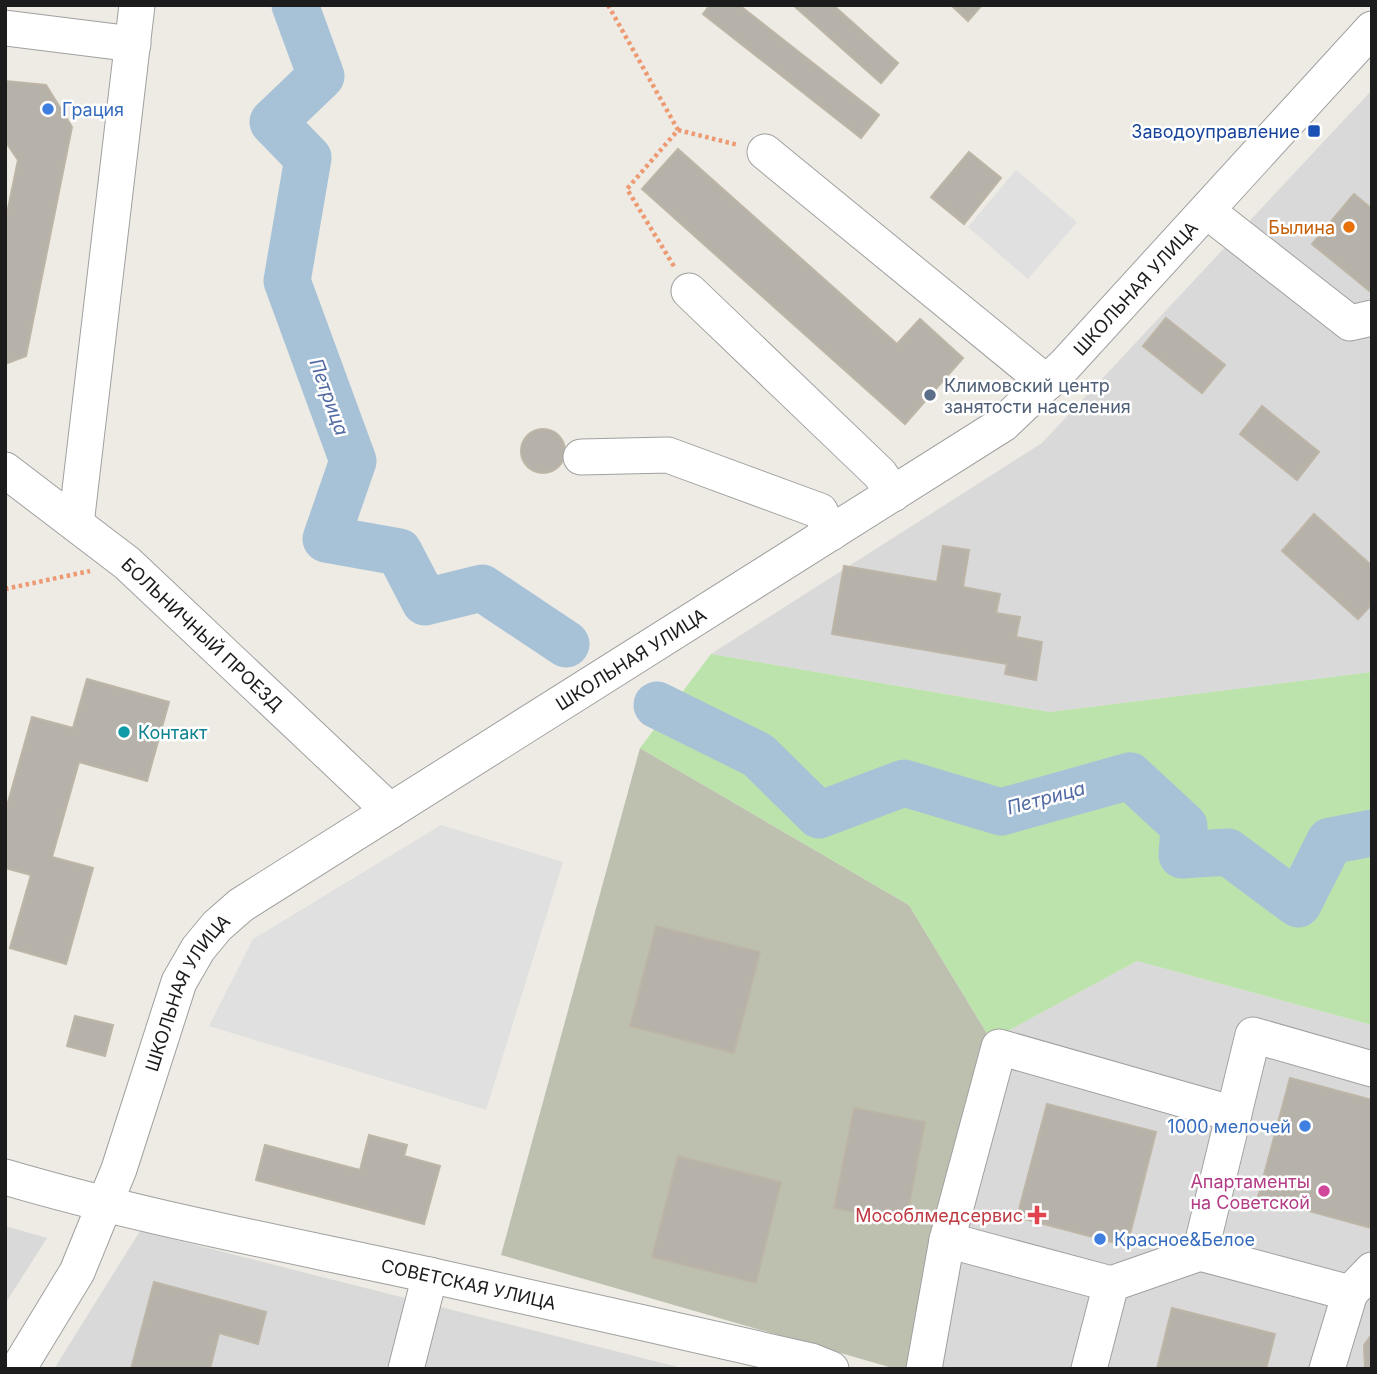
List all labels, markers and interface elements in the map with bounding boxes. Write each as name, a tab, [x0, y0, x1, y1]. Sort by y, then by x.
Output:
place label: Грация	[62, 99, 124, 120]
marker: Грация	[40, 101, 56, 117]
place label: Заводоуправление	[1131, 121, 1300, 142]
marker: Заводоуправление	[1306, 123, 1322, 139]
street label: ШКОЛЬНАЯ УЛИЦА	[1069, 217, 1202, 359]
place label: Былина	[1268, 217, 1335, 238]
marker: Былина	[1341, 219, 1357, 235]
water label: Петрица	[304, 355, 354, 439]
place label: Климовский центр занятости населения	[944, 375, 1131, 417]
marker: Климовский центр занятости населения	[922, 387, 938, 403]
street label: БОЛЬНИЧНЫЙ ПРОЕЗД	[118, 553, 287, 715]
street label: ШКОЛЬНАЯ УЛИЦА	[552, 604, 710, 714]
place label: Контакт	[138, 722, 208, 743]
marker: Контакт	[116, 724, 132, 740]
water label: Петрица	[1004, 776, 1088, 819]
street label: ШКОЛЬНАЯ УЛИЦА	[141, 910, 234, 1074]
place label: 1000 мелочей	[1167, 1116, 1291, 1137]
marker: 1000 мелочей	[1297, 1118, 1313, 1134]
place label: Апартаменты на Советской	[1190, 1171, 1310, 1213]
marker: Апартаменты на Советской	[1316, 1183, 1332, 1199]
place label: Мособлмедсервис	[855, 1205, 1023, 1226]
marker: Мособлмедсервис	[1029, 1207, 1045, 1223]
place label: Красное&Белое	[1114, 1229, 1255, 1250]
marker: Красное&Белое	[1092, 1231, 1108, 1247]
street label: СОВЕТСКАЯ УЛИЦА	[379, 1255, 558, 1313]

